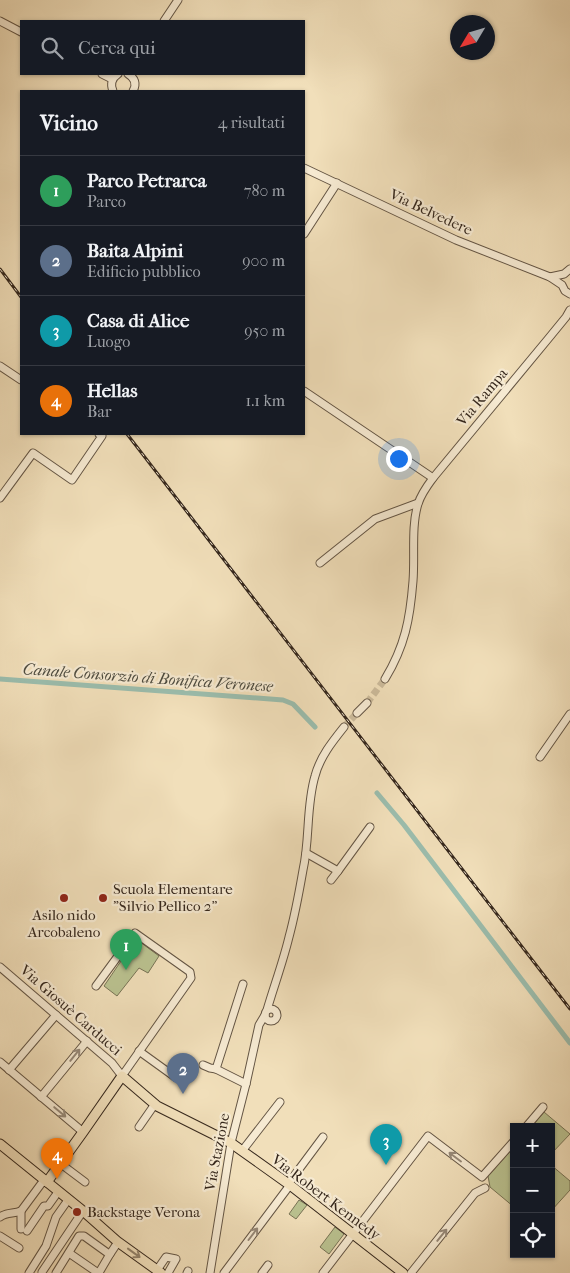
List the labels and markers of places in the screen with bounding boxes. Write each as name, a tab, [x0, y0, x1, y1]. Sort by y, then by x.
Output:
place label: Scuola Elementare "Silvio Pellico 2"	[113, 880, 233, 915]
marker: Asilo nido Arcobaleno	[58, 892, 70, 904]
marker: Scuola Elementare "Silvio Pellico 2"	[97, 892, 109, 904]
place label: Asilo nido Arcobaleno	[27, 906, 101, 941]
pin: 1	[110, 929, 142, 970]
pin: 2	[167, 1053, 199, 1094]
pin: 3	[370, 1124, 402, 1165]
pin: 4	[41, 1138, 73, 1179]
place label: Backstage Verona	[87, 1203, 201, 1221]
marker: Backstage Verona	[71, 1206, 83, 1218]

